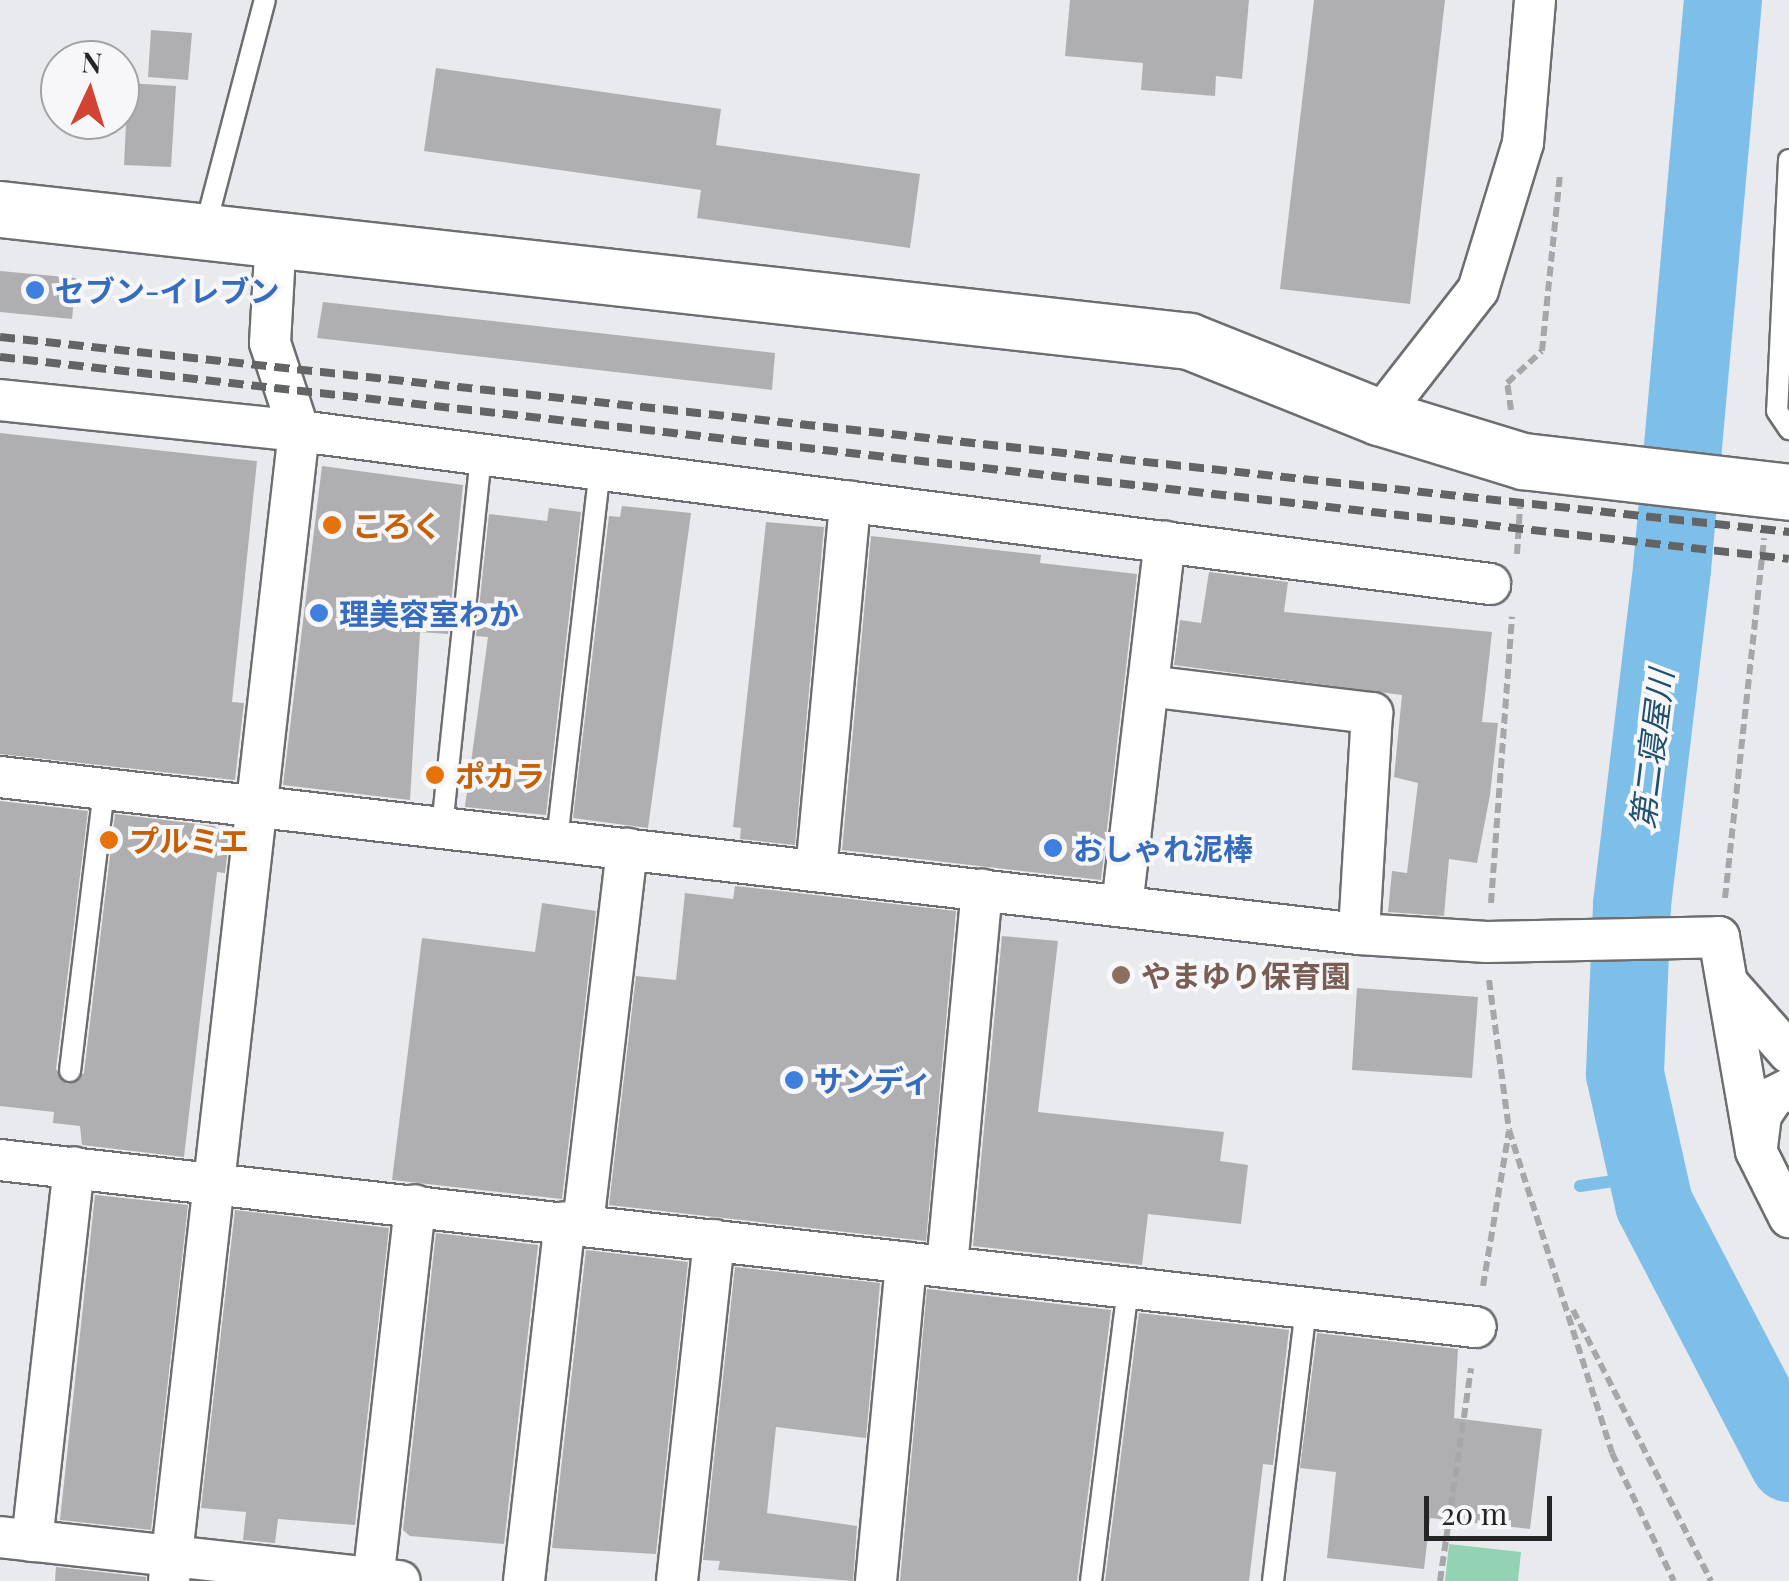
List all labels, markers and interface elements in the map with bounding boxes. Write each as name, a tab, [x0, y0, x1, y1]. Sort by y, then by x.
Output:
north arrow	[40, 40, 140, 140]
text: N	[81, 42, 103, 81]
place label: セブン-イレブン	[55, 272, 279, 308]
marker: セブン-イレブン	[24, 279, 46, 301]
place label: ころく	[352, 507, 442, 543]
marker: ころく	[321, 514, 343, 536]
place label: 理美容室わか	[339, 595, 519, 631]
marker: 理美容室わか	[308, 602, 330, 624]
water label: 第二寝屋川	[1622, 667, 1680, 831]
place label: ポカラ	[455, 757, 545, 793]
marker: ポカラ	[424, 764, 446, 786]
place label: プルミエ	[129, 822, 249, 858]
marker: プルミエ	[98, 829, 120, 851]
place label: おしゃれ泥棒	[1073, 830, 1253, 866]
marker: おしゃれ泥棒	[1042, 837, 1064, 859]
place label: やまゆり保育園	[1141, 957, 1351, 993]
marker: やまゆり保育園	[1110, 964, 1132, 986]
place label: サンディ	[814, 1062, 934, 1098]
marker: サンディ	[783, 1069, 805, 1091]
scale bar	[1429, 1476, 1556, 1538]
text: 20 m	[1441, 1493, 1507, 1533]

